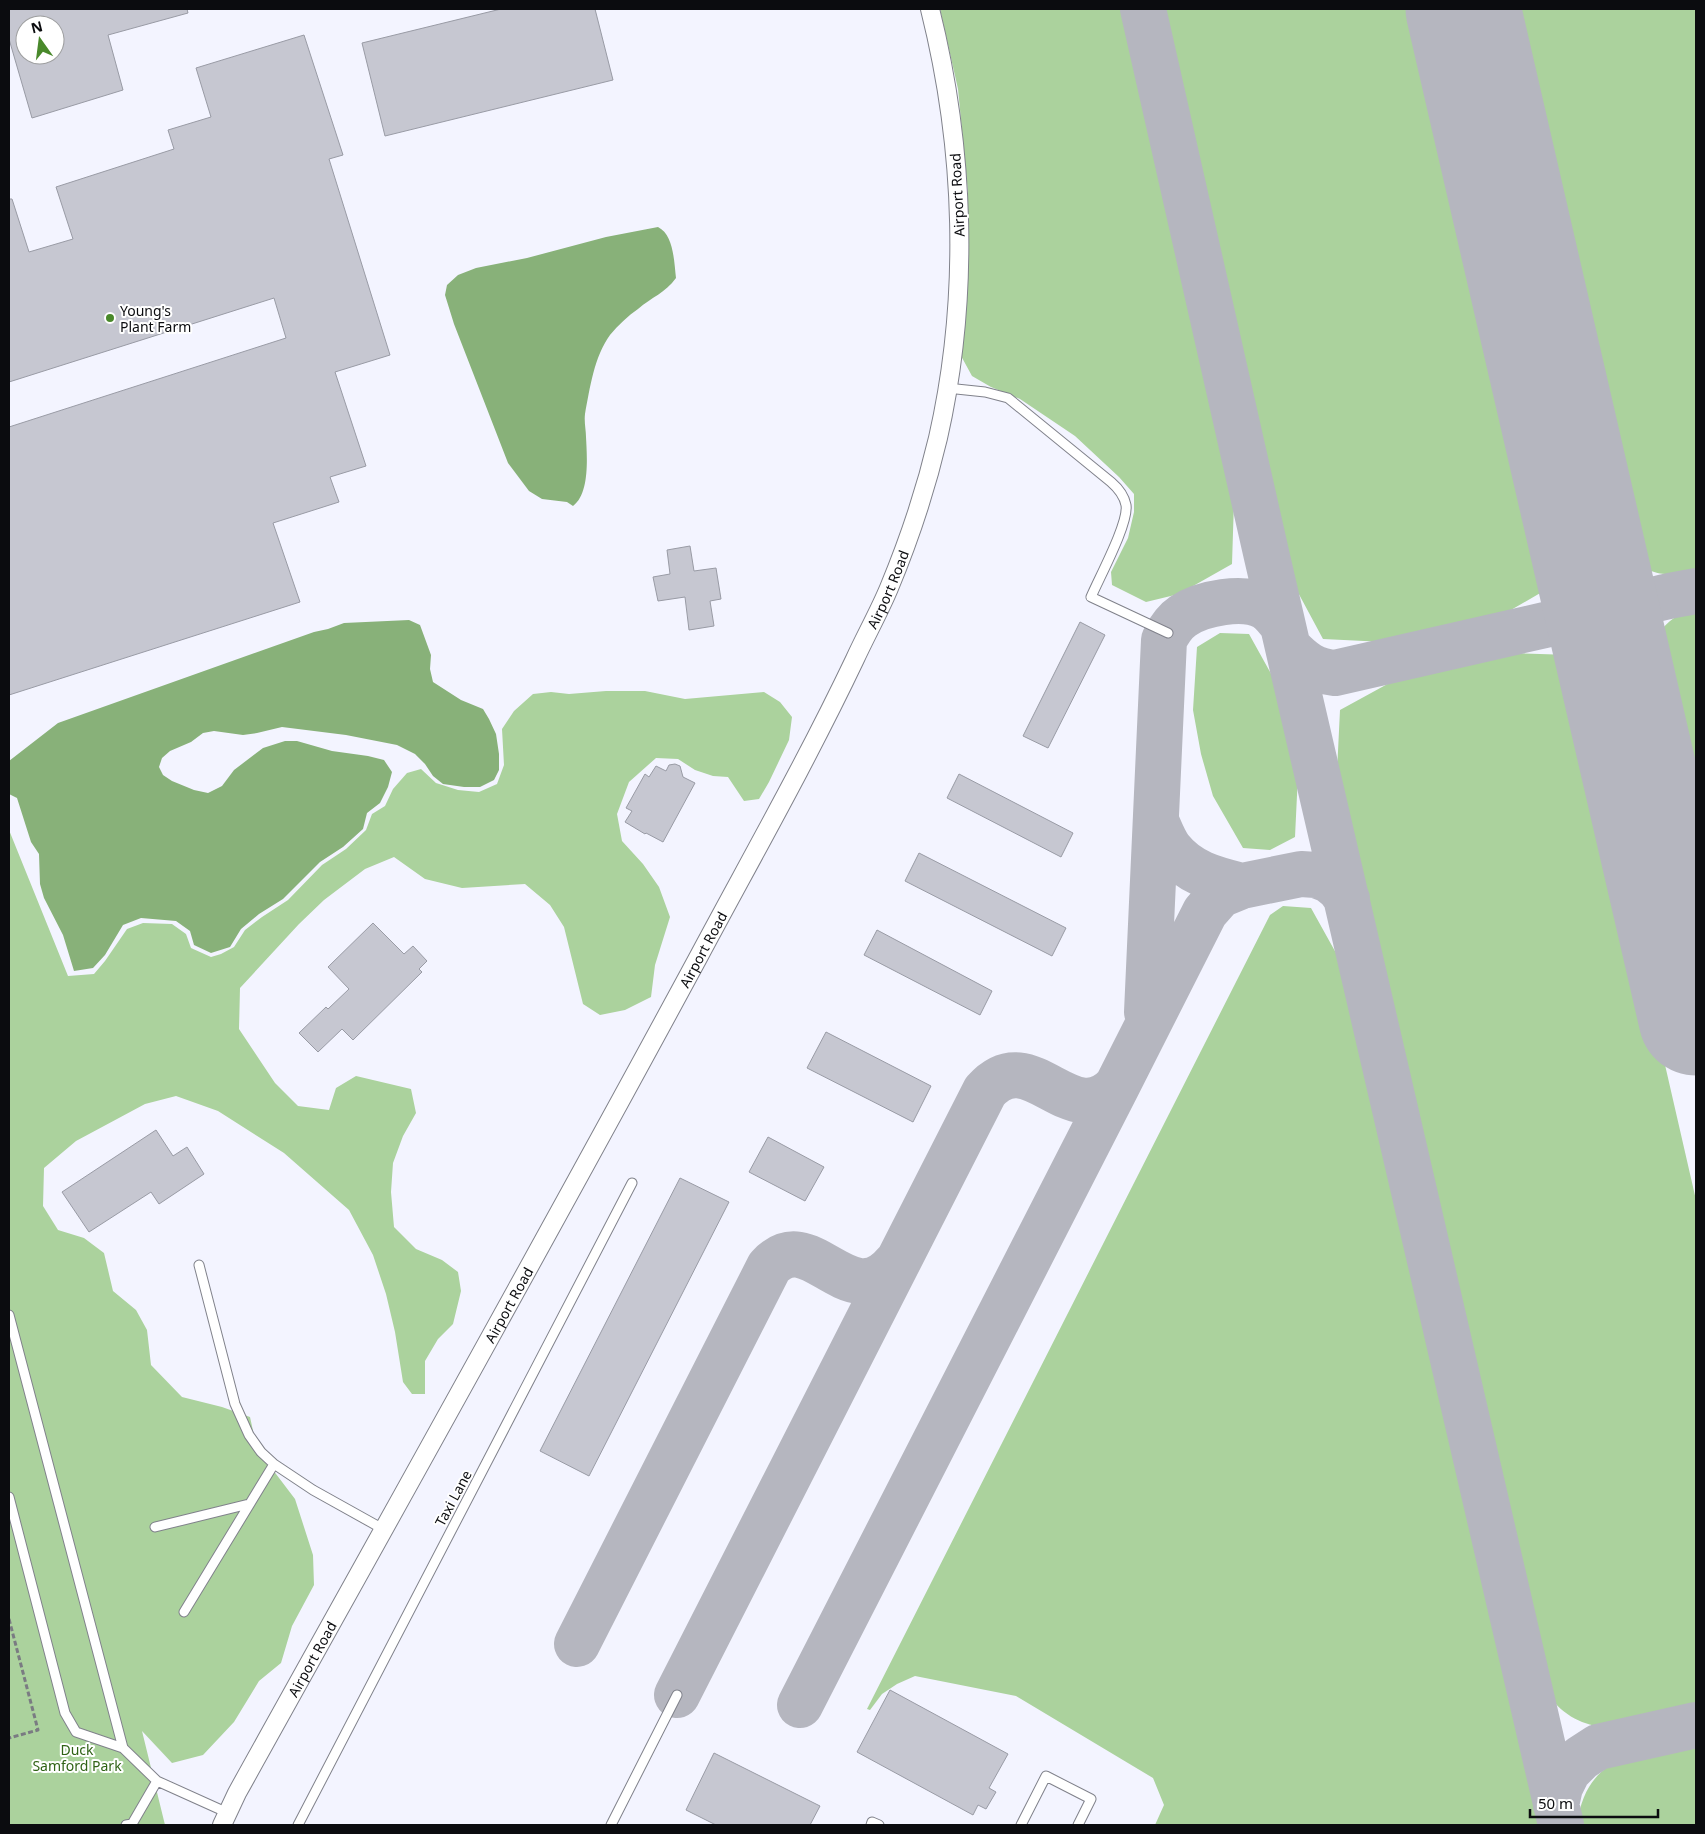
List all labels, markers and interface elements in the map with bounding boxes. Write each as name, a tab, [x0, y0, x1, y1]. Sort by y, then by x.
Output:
north arrow	[15, 15, 65, 65]
text: N	[29, 16, 45, 37]
street label: Airport Road	[945, 153, 969, 237]
place label: Young's Plant Farm	[120, 301, 191, 336]
marker: Young's Plant Farm	[104, 312, 116, 324]
street label: Airport Road	[862, 547, 913, 632]
street label: Airport Road	[674, 908, 731, 991]
street label: Airport Road	[480, 1263, 537, 1346]
street label: Taxi Lane	[430, 1467, 476, 1529]
street label: Airport Road	[283, 1617, 340, 1700]
park label: Duck Samford Park	[32, 1740, 122, 1775]
scale bar	[1530, 1786, 1658, 1818]
text: 50 m	[1538, 1793, 1573, 1813]

